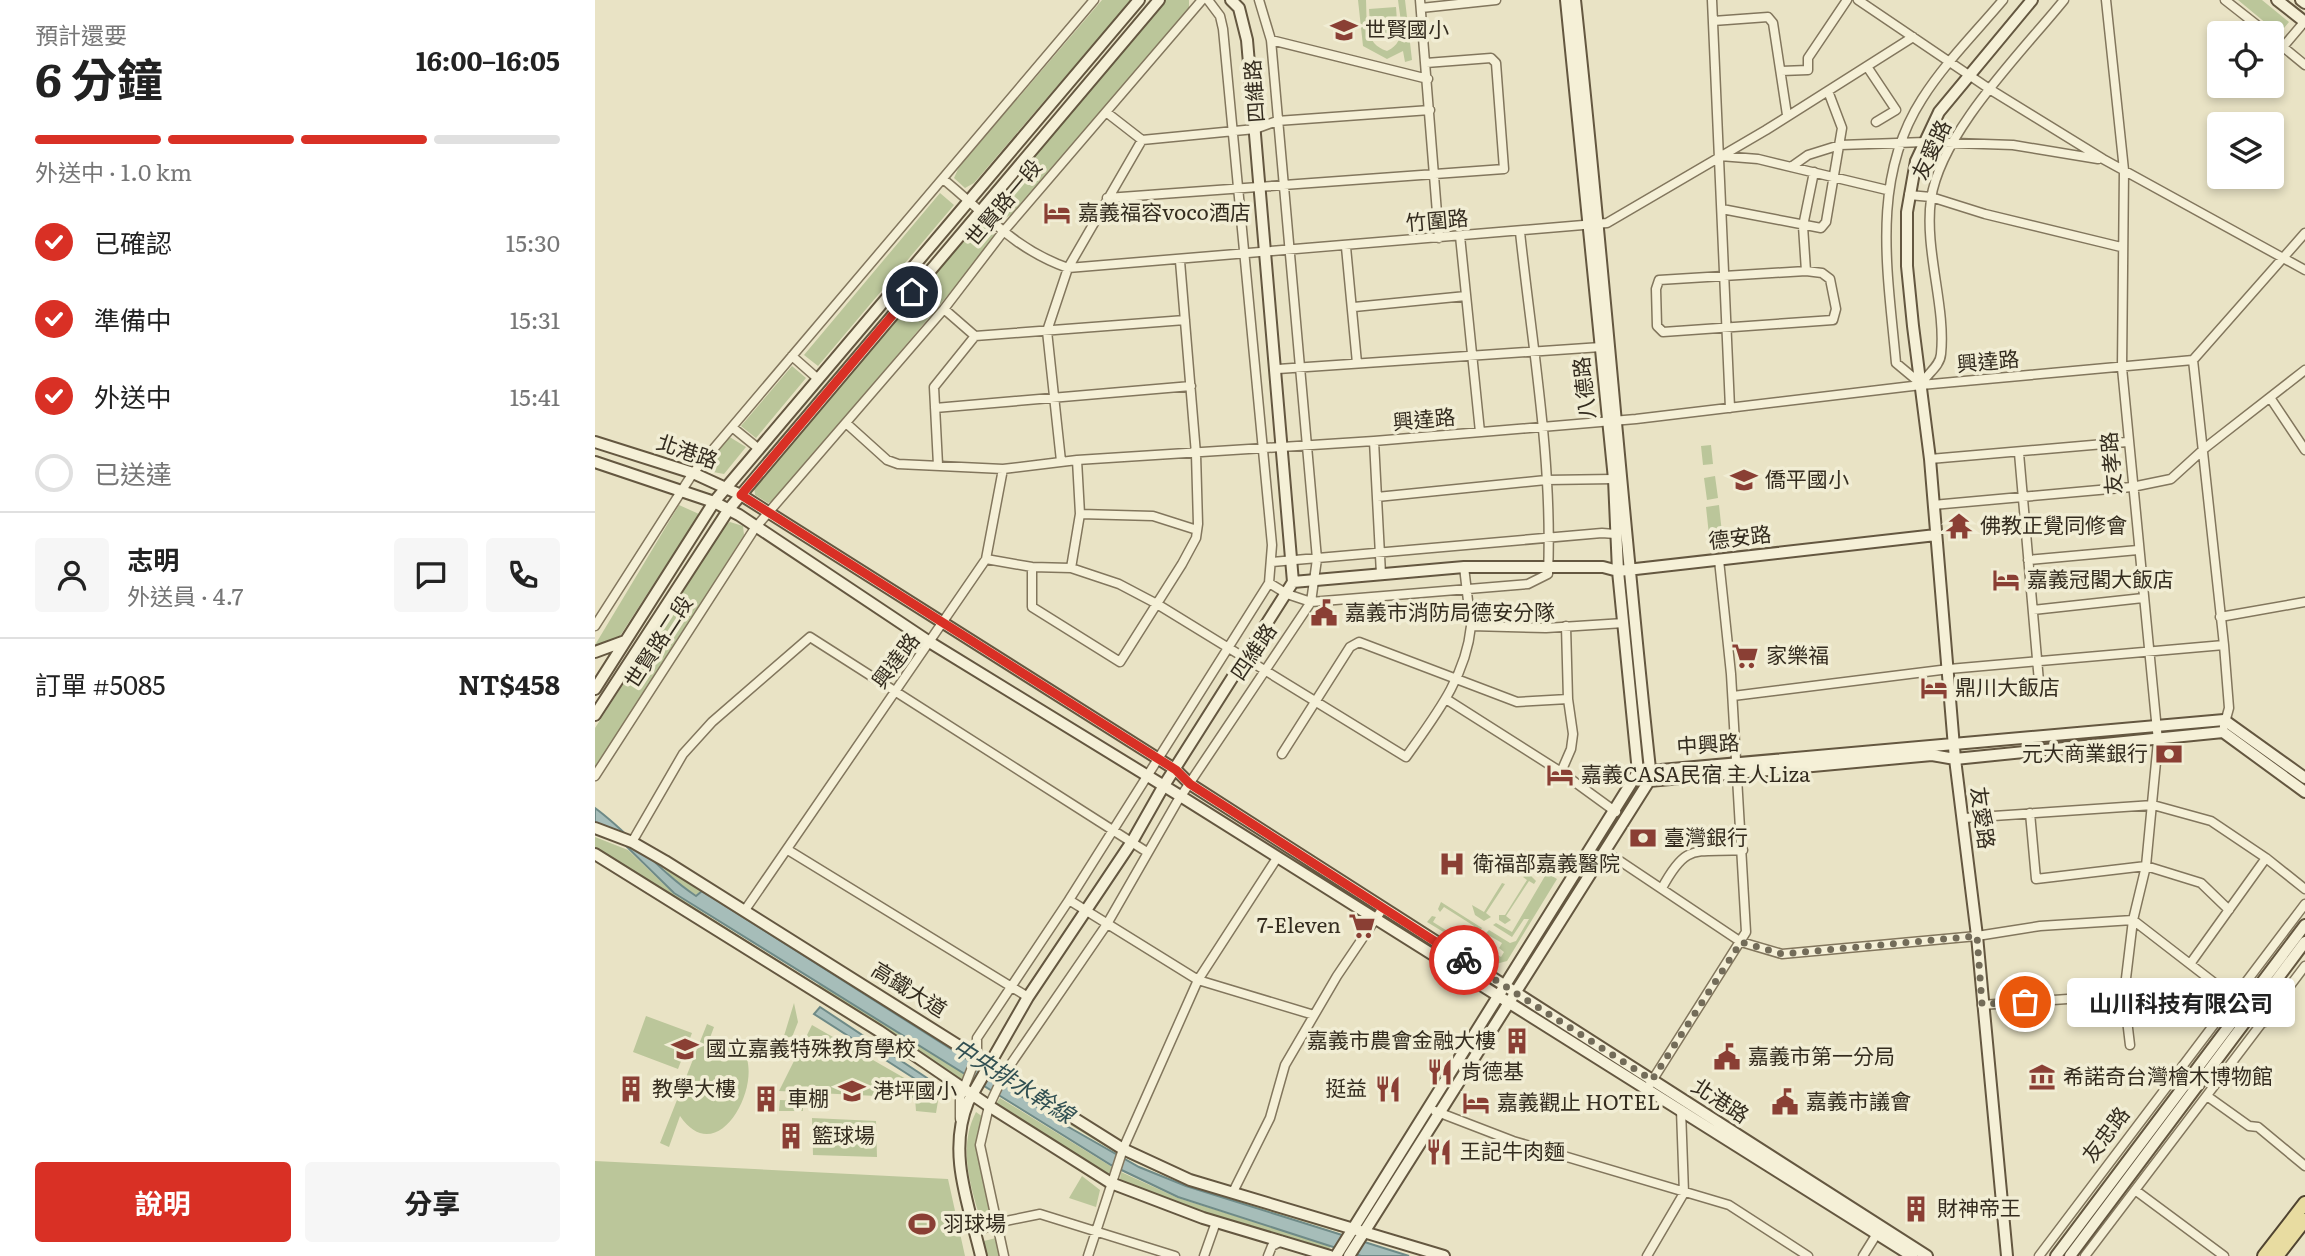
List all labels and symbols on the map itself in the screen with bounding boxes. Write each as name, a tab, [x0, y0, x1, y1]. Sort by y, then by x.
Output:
place label: 世賢國小	[1365, 12, 1449, 43]
school or university icon: 世賢國小	[1329, 15, 1359, 45]
street label: 四維路	[1235, 59, 1270, 124]
street label: 友愛路	[1902, 114, 1957, 184]
street label: 世賢路一段	[956, 151, 1048, 252]
place label: 嘉義福容voco酒店	[1078, 195, 1251, 226]
hotel icon: 嘉義福容voco酒店	[1042, 198, 1072, 228]
street label: 竹圍路	[1404, 200, 1470, 237]
pin	[882, 262, 942, 322]
street label: 興達路	[1955, 341, 2021, 378]
street label: 八德路	[1564, 355, 1601, 421]
street label: 興達路	[1391, 399, 1457, 436]
street label: 北港路	[653, 425, 723, 475]
street label: 友孝路	[2091, 430, 2128, 496]
place label: 僑平國小	[1765, 462, 1849, 493]
school or university icon: 僑平國小	[1729, 465, 1759, 495]
place label: 佛教正覺同修會	[1980, 508, 2127, 539]
temple icon: 佛教正覺同修會	[1944, 511, 1974, 541]
street label: 德安路	[1707, 516, 1773, 555]
place label: 嘉義冠閣大飯店	[2027, 562, 2174, 593]
hotel icon: 嘉義冠閣大飯店	[1991, 565, 2021, 595]
street label: 世賢路二段	[615, 588, 698, 693]
place label: 嘉義市消防局德安分隊	[1345, 595, 1555, 626]
public building icon: 嘉義市消防局德安分隊	[1309, 598, 1339, 628]
street label: 四維路	[1221, 616, 1282, 685]
street label: 興達路	[863, 625, 925, 694]
place label: 家樂福	[1766, 638, 1829, 669]
supermarket icon: 家樂福	[1730, 641, 1760, 671]
place label: 鼎川大飯店	[1955, 670, 2060, 701]
hotel icon: 鼎川大飯店	[1919, 673, 1949, 703]
street label: 中興路	[1675, 725, 1740, 760]
place label: 元大商業銀行	[2022, 736, 2148, 767]
bank icon: 元大商業銀行	[2154, 739, 2184, 769]
place label: 嘉義CASA民宿 主人Liza	[1581, 757, 1811, 788]
hotel icon: 嘉義CASA民宿 主人Liza	[1545, 760, 1575, 790]
street label: 友愛路	[1965, 784, 2004, 851]
place label: 臺灣銀行	[1664, 820, 1748, 851]
bank icon: 臺灣銀行	[1628, 823, 1658, 853]
place label: 衛福部嘉義醫院	[1473, 846, 1620, 877]
hospital icon: 衛福部嘉義醫院	[1437, 849, 1467, 879]
place label: 7-Eleven	[1257, 908, 1341, 939]
supermarket icon: 7-Eleven	[1347, 911, 1377, 941]
courier	[1429, 925, 1499, 995]
street label: 高鐵大道	[866, 952, 954, 1023]
pin	[1995, 972, 2055, 1032]
callout: 山川科技有限公司	[2067, 978, 2295, 1026]
place label: 嘉義市農會金融大樓	[1307, 1023, 1496, 1054]
building icon: 嘉義市農會金融大樓	[1502, 1026, 1532, 1056]
water label: 中央排水幹線	[947, 1028, 1084, 1132]
place label: 國立嘉義特殊教育學校	[706, 1031, 916, 1062]
school or university icon: 國立嘉義特殊教育學校	[670, 1034, 700, 1064]
place label: 嘉義市第一分局	[1748, 1039, 1895, 1070]
public building icon: 嘉義市第一分局	[1712, 1042, 1742, 1072]
place label: 肯德基	[1461, 1054, 1524, 1085]
restaurant icon: 肯德基	[1425, 1057, 1455, 1087]
place label: 希諾奇台灣檜木博物館	[2063, 1059, 2273, 1090]
museum icon: 希諾奇台灣檜木博物館	[2027, 1062, 2057, 1092]
street label: 北港路	[1687, 1069, 1756, 1129]
place label: 教學大樓	[652, 1071, 736, 1102]
place label: 挺益	[1325, 1071, 1367, 1102]
place label: 港坪國小	[873, 1073, 957, 1104]
building icon: 教學大樓	[616, 1074, 646, 1104]
restaurant icon: 挺益	[1373, 1074, 1403, 1104]
school or university icon: 港坪國小	[837, 1076, 867, 1106]
place label: 車棚	[787, 1081, 829, 1112]
building icon: 車棚	[751, 1084, 781, 1114]
place label: 嘉義市議會	[1806, 1084, 1911, 1115]
place label: 嘉義觀止 HOTEL	[1497, 1085, 1660, 1116]
public building icon: 嘉義市議會	[1770, 1087, 1800, 1117]
hotel icon: 嘉義觀止 HOTEL	[1461, 1088, 1491, 1118]
street label: 友忠路	[2073, 1099, 2135, 1168]
place label: 籃球場	[812, 1118, 875, 1149]
building icon: 籃球場	[776, 1121, 806, 1151]
place label: 王記牛肉麵	[1460, 1134, 1565, 1165]
restaurant icon: 王記牛肉麵	[1424, 1137, 1454, 1167]
place label: 財神帝王	[1937, 1191, 2021, 1222]
building icon: 財神帝王	[1901, 1194, 1931, 1224]
place label: 羽球場	[943, 1206, 1006, 1237]
sports icon: 羽球場	[907, 1209, 937, 1239]

